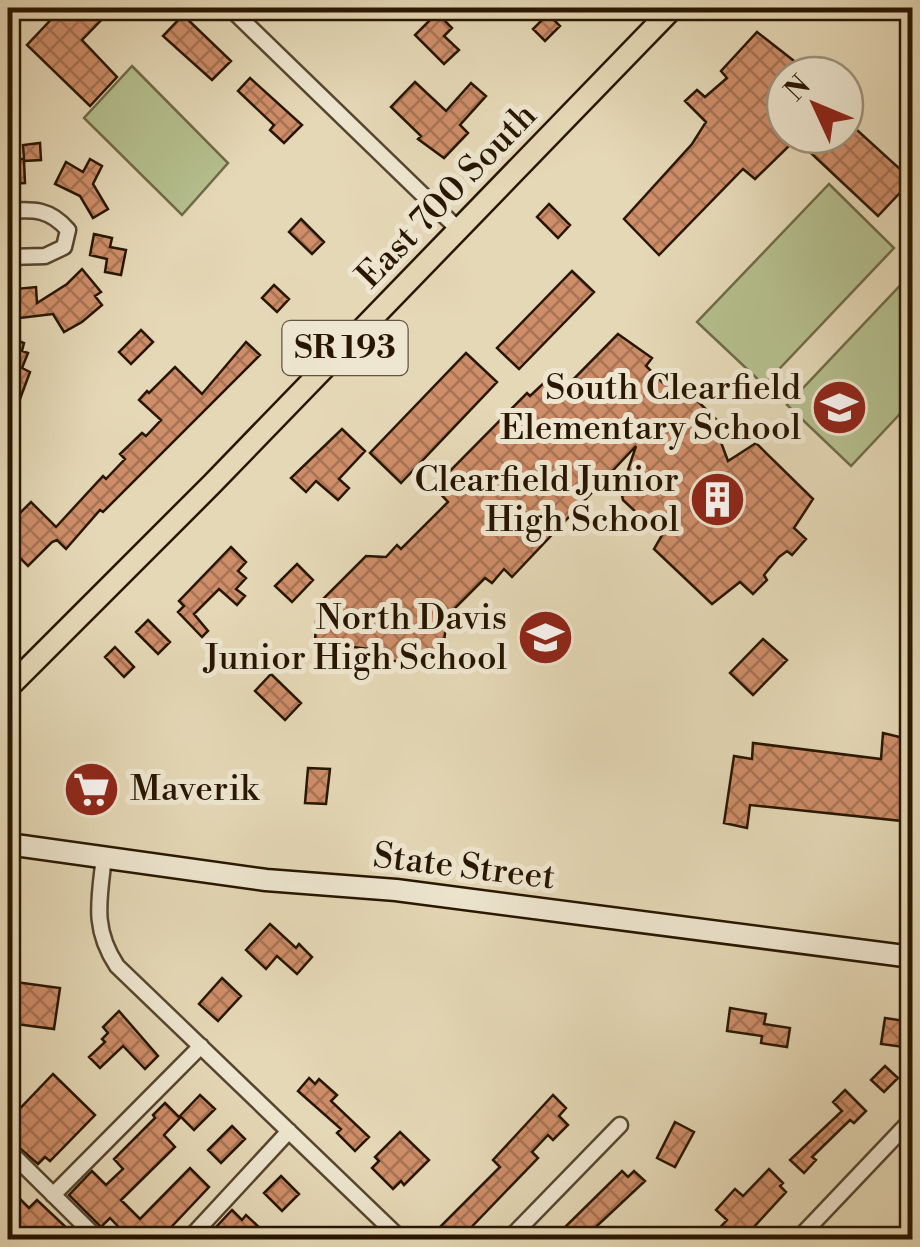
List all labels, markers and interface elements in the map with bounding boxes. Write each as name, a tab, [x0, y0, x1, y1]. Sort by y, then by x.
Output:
north arrow	[765, 55, 865, 155]
text: N	[778, 69, 818, 109]
street label: East 700 South	[348, 94, 546, 298]
road number: SR 193	[282, 321, 408, 375]
place label: South Clearfield Elementary School	[500, 367, 801, 450]
school or university icon: South Clearfield Elementary School	[810, 378, 870, 438]
place label: Clearfield Junior High School	[415, 459, 679, 542]
building icon: Clearfield Junior High School	[688, 470, 748, 530]
place label: North Davis Junior High School	[202, 597, 507, 680]
school or university icon: North Davis Junior High School	[516, 608, 576, 668]
supermarket icon: Maverik	[61, 759, 121, 819]
place label: Maverik	[130, 768, 260, 811]
street label: State Street	[371, 835, 557, 899]

